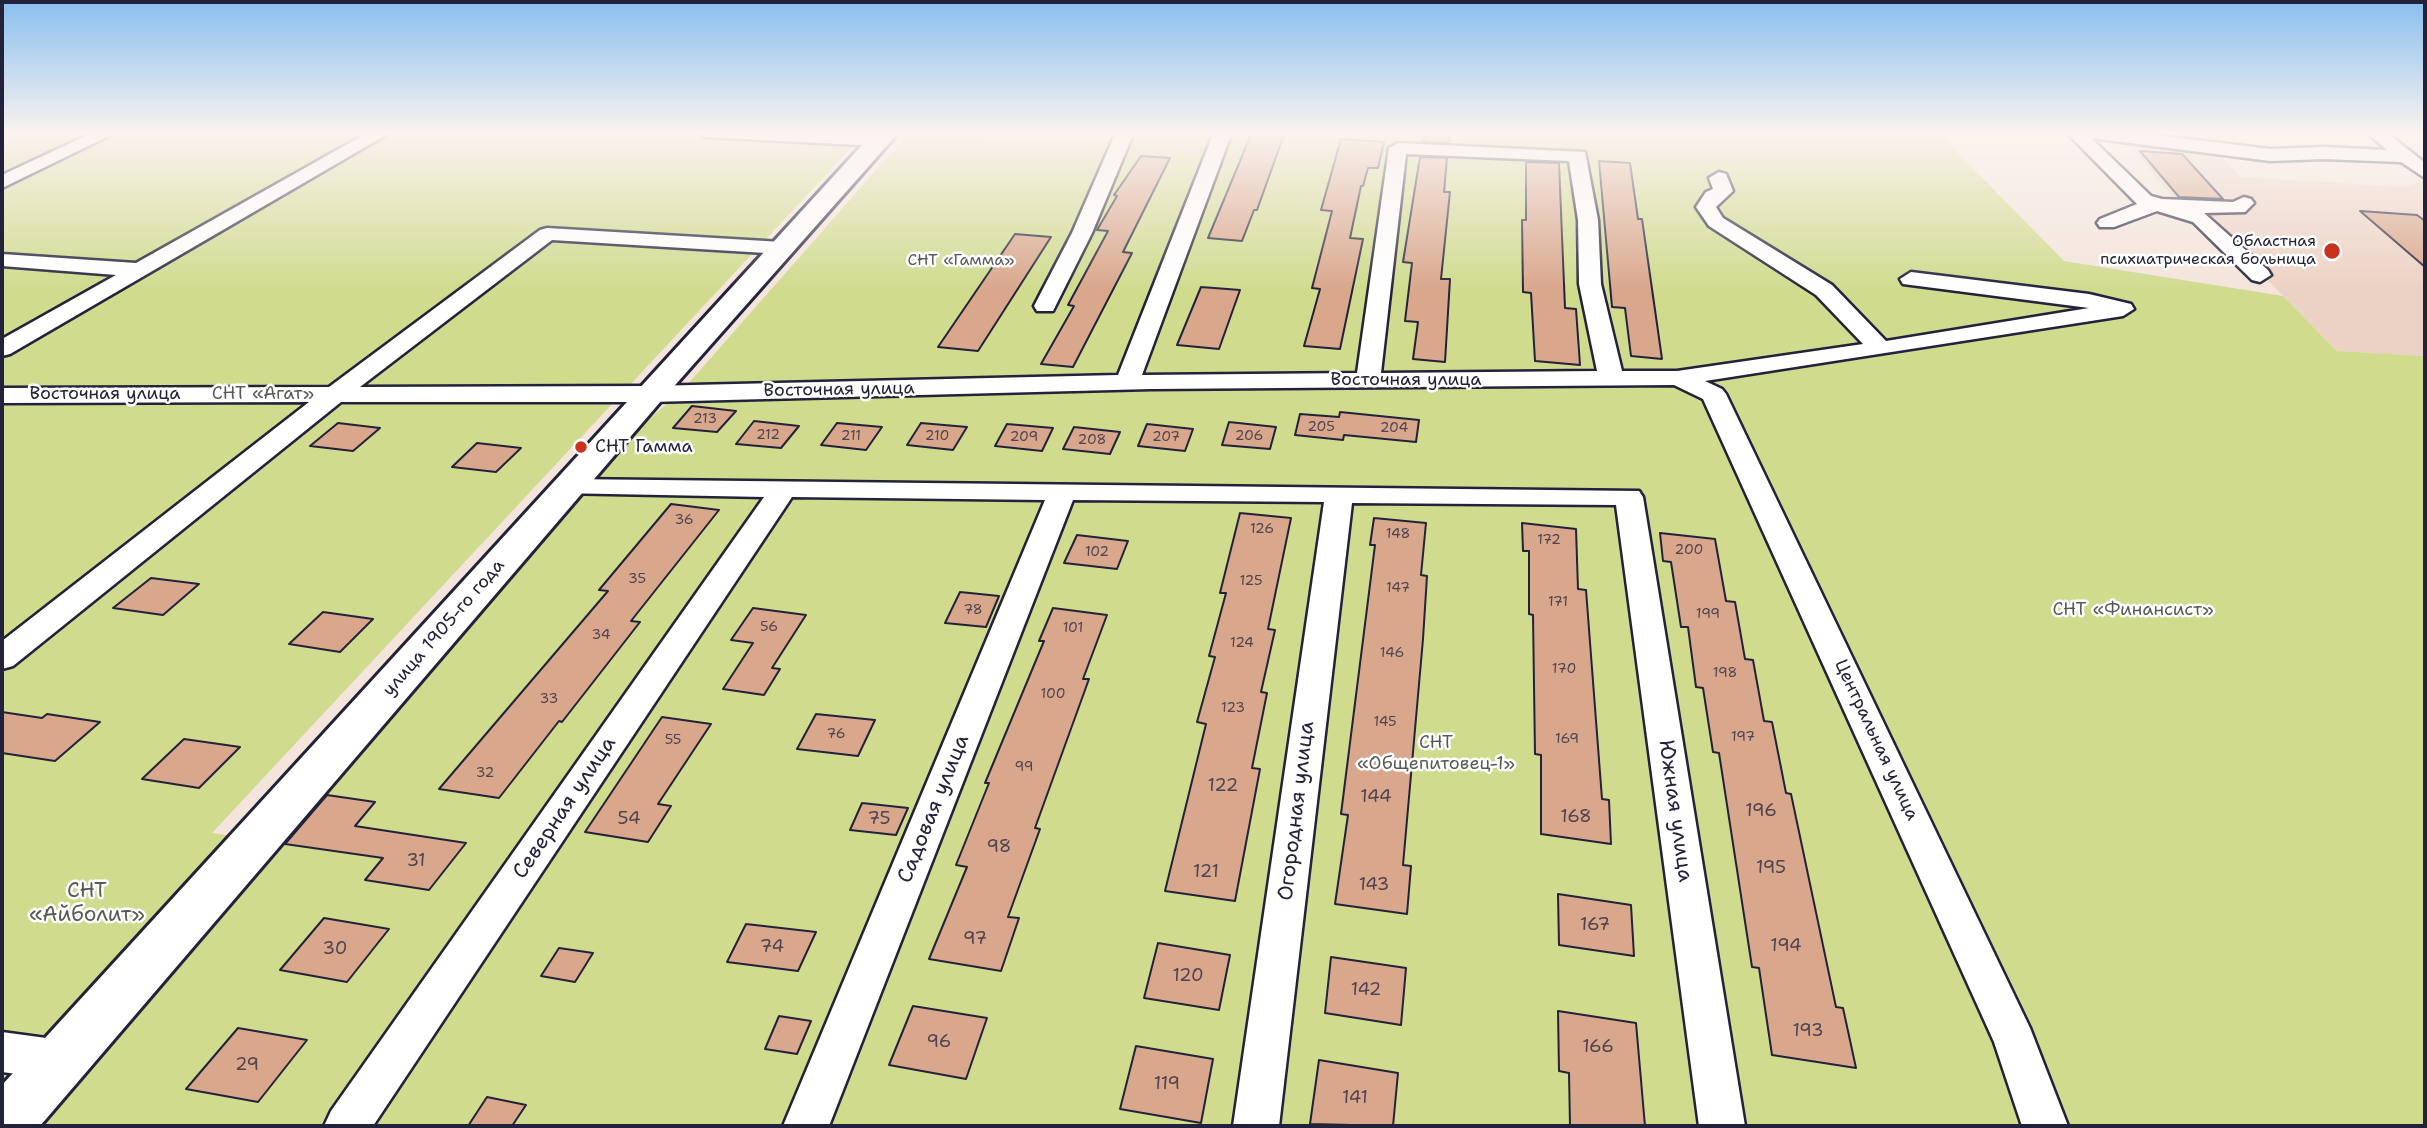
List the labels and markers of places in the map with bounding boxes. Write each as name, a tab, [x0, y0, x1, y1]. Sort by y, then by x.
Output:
place label: Областная психиатрическая больница	[2100, 232, 2316, 270]
marker: Областная психиатрическая больница	[2322, 241, 2342, 261]
place label: СНТ Гамма	[595, 436, 693, 458]
marker: СНТ Гамма	[573, 439, 589, 455]

